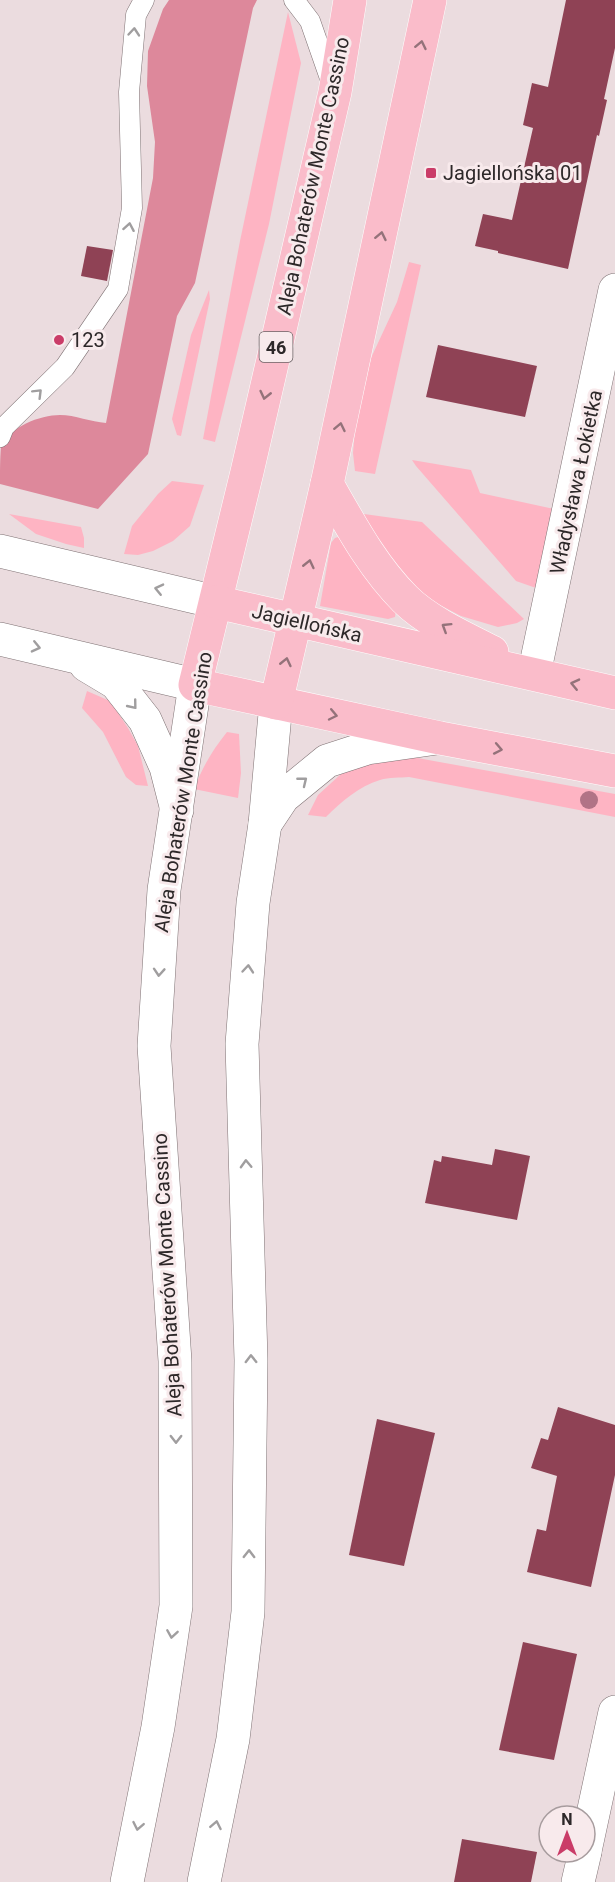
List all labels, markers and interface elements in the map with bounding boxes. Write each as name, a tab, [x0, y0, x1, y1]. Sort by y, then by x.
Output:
one-way arrow	[127, 28, 140, 37]
street label: Aleja Bohaterów Monte Cassino	[272, 35, 354, 317]
one-way arrow	[413, 41, 426, 51]
place label: Jagiellońska 01	[443, 161, 583, 185]
marker: Jagiellońska 01	[424, 166, 438, 180]
one-way arrow	[122, 222, 134, 231]
one-way arrow	[374, 232, 387, 242]
place label: 123	[71, 328, 105, 352]
road number: 46	[260, 332, 292, 362]
marker: 123	[52, 333, 66, 347]
street label: Władysława Łokietka	[545, 388, 607, 576]
one-way arrow	[259, 389, 272, 399]
one-way arrow	[31, 390, 42, 401]
one-way arrow	[332, 422, 345, 432]
one-way arrow	[301, 560, 314, 570]
one-way arrow	[154, 583, 164, 596]
street label: Jagiellońska	[250, 599, 364, 647]
one-way arrow	[441, 624, 452, 635]
one-way arrow	[31, 640, 41, 653]
street label: Aleja Bohaterów Monte Cassino	[149, 650, 217, 934]
one-way arrow	[278, 657, 291, 667]
one-way arrow	[570, 678, 580, 691]
one-way arrow	[126, 698, 137, 709]
one-way arrow	[328, 708, 338, 721]
one-way arrow	[493, 742, 503, 755]
one-way arrow	[296, 777, 307, 788]
one-way arrow	[241, 964, 254, 973]
one-way arrow	[152, 968, 165, 977]
street label: Aleja Bohaterów Monte Cassino	[148, 1133, 186, 1417]
one-way arrow	[239, 1159, 252, 1168]
one-way arrow	[245, 1354, 257, 1363]
one-way arrow	[169, 1435, 182, 1444]
one-way arrow	[243, 1549, 255, 1558]
one-way arrow	[167, 1629, 179, 1639]
north arrow	[537, 1804, 597, 1864]
text: N	[561, 1810, 573, 1829]
one-way arrow	[209, 1820, 222, 1830]
one-way arrow	[132, 1821, 145, 1831]

